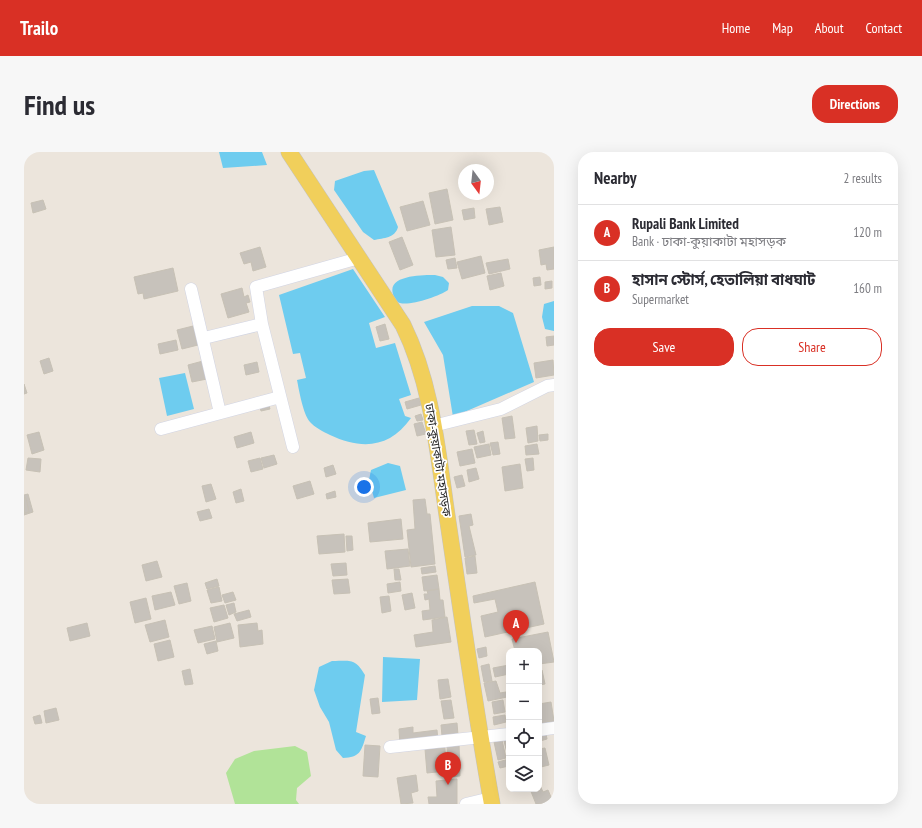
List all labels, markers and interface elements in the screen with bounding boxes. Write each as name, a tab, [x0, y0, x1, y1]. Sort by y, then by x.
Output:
text: Trailo	[20, 16, 58, 40]
text: Home	[722, 19, 750, 37]
text: Map	[772, 19, 793, 37]
text: About	[815, 19, 844, 37]
text: Contact	[866, 19, 902, 37]
button: Directions	[812, 85, 898, 123]
text: Find us	[24, 86, 95, 123]
north arrow	[458, 164, 494, 200]
text: Nearby	[594, 167, 637, 189]
text: 2 results	[843, 170, 882, 187]
text: Rupali Bank Limited	[632, 214, 739, 233]
text: A	[604, 224, 610, 241]
text: 120 m	[853, 224, 882, 241]
text: Bank · ঢাকা-কুয়াকাটা মহাসড়ক	[632, 233, 786, 250]
text: হাসান স্টোর্স, হেতালিয়া বাধঘাট	[632, 270, 815, 289]
text: B	[604, 280, 610, 297]
text: 160 m	[853, 280, 882, 297]
text: Supermarket	[632, 291, 689, 308]
button: Save	[594, 328, 734, 366]
button: Share	[742, 328, 882, 366]
street label: ঢাকা-কুয়াকাটা মহাসড়ক	[421, 401, 455, 518]
your location	[354, 477, 374, 497]
pin: A	[503, 610, 529, 643]
map controls	[506, 648, 542, 792]
button: +	[506, 648, 542, 684]
button: −	[506, 684, 542, 720]
button: locate	[506, 720, 542, 756]
pin: B	[435, 752, 461, 785]
button: layers	[506, 756, 542, 792]

